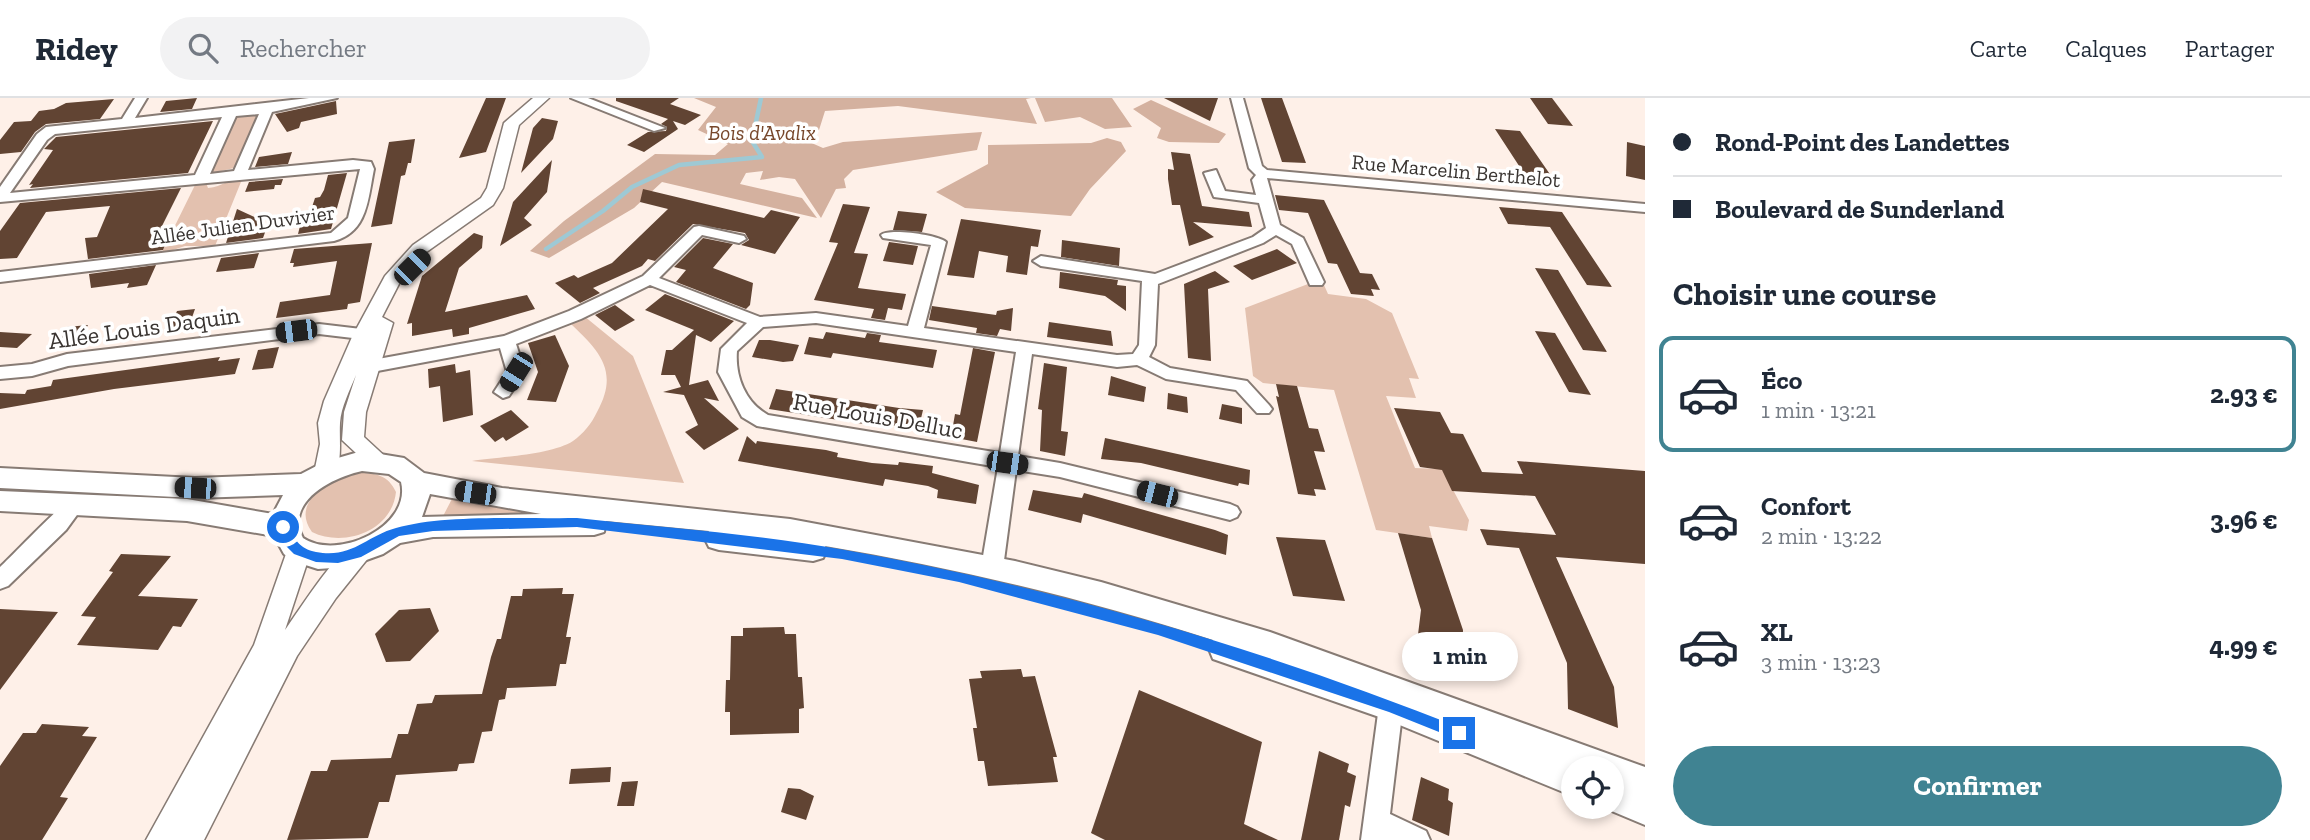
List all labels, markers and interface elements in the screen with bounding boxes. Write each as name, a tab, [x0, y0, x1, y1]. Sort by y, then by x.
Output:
search box	[160, 17, 650, 80]
text: Ridey	[35, 29, 118, 68]
icon: search	[184, 29, 222, 67]
text: Rechercher	[240, 32, 367, 64]
text: Carte	[1970, 34, 2027, 63]
text: Calques	[2065, 34, 2147, 63]
text: Partager	[2185, 34, 2275, 63]
park label: Bois d'Avalix	[708, 120, 816, 145]
text: Rond-Point des Landettes	[1715, 126, 2010, 158]
street label: Rue Marcelin Berthelot	[1351, 149, 1562, 192]
text: Boulevard de Sunderland	[1715, 193, 2004, 225]
street label: Allée Julien Duvivier	[149, 199, 337, 250]
car	[390, 245, 435, 289]
text: Choisir une course	[1673, 275, 1936, 313]
street label: Allée Louis Daquin	[46, 300, 242, 355]
car	[274, 318, 319, 344]
car	[496, 349, 537, 395]
icon: car	[1677, 363, 1740, 426]
text: Éco	[1761, 364, 1802, 396]
text: 2.93 €	[2210, 378, 2278, 410]
street label: Rue Louis Delluc	[791, 386, 965, 445]
text: 1 min · 13:21	[1761, 396, 1876, 424]
car	[985, 450, 1030, 476]
car	[174, 476, 217, 500]
car	[1135, 479, 1180, 509]
car	[453, 480, 498, 506]
icon: car	[1677, 489, 1740, 552]
text: Confort	[1761, 490, 1851, 522]
text: 3.96 €	[2210, 504, 2278, 536]
route start	[267, 511, 299, 543]
text: 2 min · 13:22	[1761, 522, 1882, 550]
icon: car	[1677, 615, 1740, 678]
text: XL	[1761, 616, 1793, 648]
text: 4.99 €	[2209, 630, 2278, 662]
callout: 1 min	[1401, 632, 1517, 680]
text: 1 min	[1433, 642, 1487, 670]
text: 3 min · 13:23	[1761, 648, 1881, 676]
route end	[1443, 717, 1475, 749]
button: Confirmer	[1673, 746, 2282, 826]
map controls	[1561, 756, 1624, 819]
button: locate	[1561, 756, 1624, 819]

